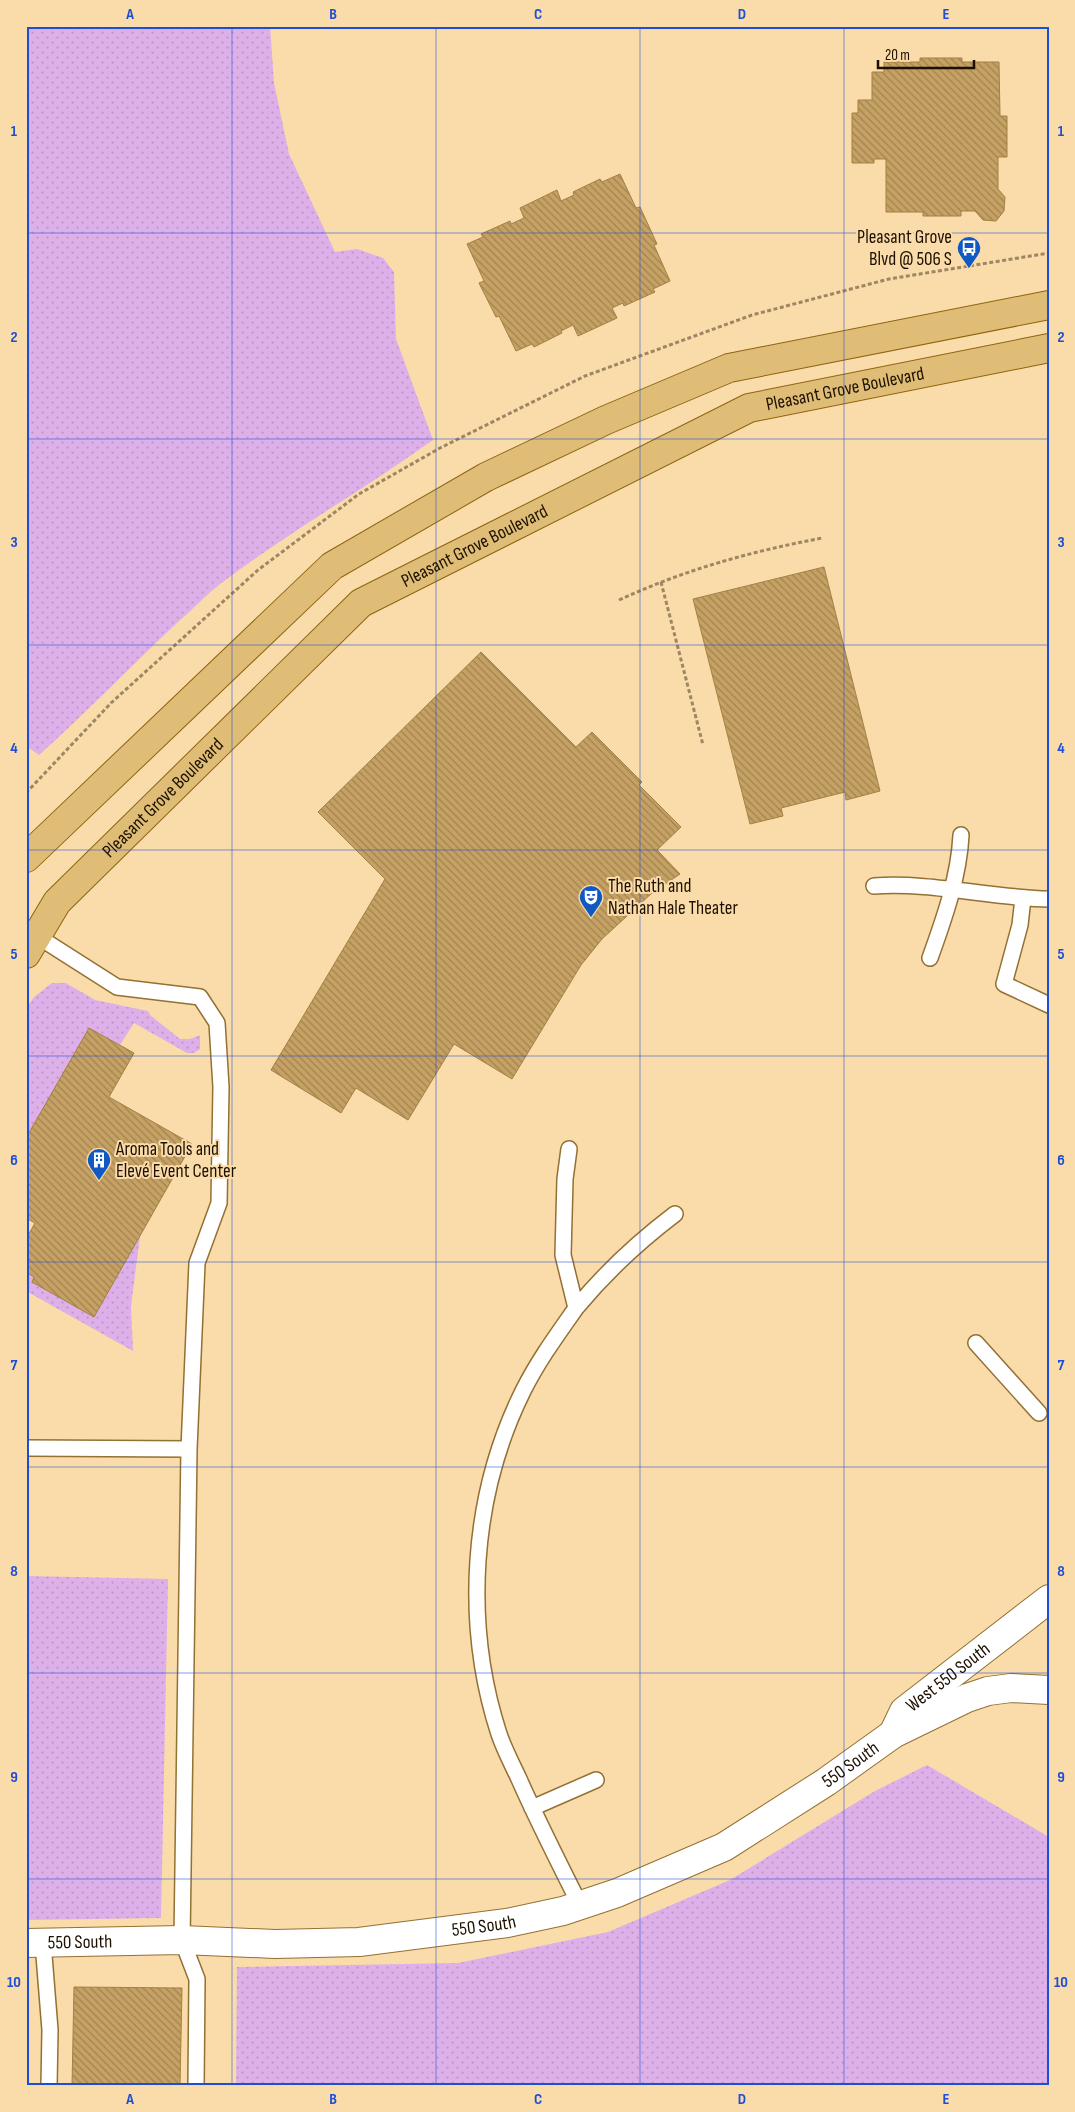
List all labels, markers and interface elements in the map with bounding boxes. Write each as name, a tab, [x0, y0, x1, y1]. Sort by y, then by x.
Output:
text: A	[125, 5, 134, 24]
text: B	[329, 5, 337, 24]
text: C	[534, 5, 542, 24]
text: D	[738, 5, 746, 24]
text: E	[943, 5, 950, 24]
scale bar	[878, 38, 974, 70]
text: 20 m	[885, 46, 910, 65]
text: 1	[11, 122, 18, 141]
text: 1	[1058, 122, 1065, 141]
place label: Pleasant Grove Blvd @ 506 S	[857, 226, 952, 271]
bus stop icon: Pleasant Grove Blvd @ 506 S	[956, 235, 982, 269]
text: 2	[10, 328, 18, 347]
text: 2	[1057, 328, 1065, 347]
street label: Pleasant Grove Boulevard	[764, 362, 926, 416]
street label: Pleasant Grove Boulevard	[397, 500, 552, 592]
text: 3	[10, 533, 18, 552]
text: 3	[1057, 533, 1065, 552]
street label: Pleasant Grove Boulevard	[97, 733, 228, 863]
text: 4	[10, 739, 18, 758]
text: 4	[1057, 739, 1065, 758]
place label: The Ruth and Nathan Hale Theater	[608, 875, 738, 920]
theatre icon: The Ruth and Nathan Hale Theater	[578, 884, 604, 918]
text: 5	[10, 945, 18, 964]
text: 5	[1057, 945, 1065, 964]
place label: Aroma Tools and Elevé Event Center	[115, 1138, 237, 1183]
building icon: Aroma Tools and Elevé Event Center	[86, 1147, 112, 1181]
text: 6	[10, 1151, 18, 1170]
text: 6	[1057, 1151, 1065, 1170]
text: 7	[11, 1356, 18, 1375]
text: 7	[1058, 1356, 1065, 1375]
text: 8	[10, 1562, 18, 1581]
text: 8	[1057, 1562, 1065, 1581]
street label: West 550 South	[901, 1637, 995, 1717]
street label: 550 South	[817, 1736, 883, 1793]
text: 9	[10, 1768, 18, 1787]
text: 9	[1057, 1768, 1065, 1787]
street label: 550 South	[450, 1910, 518, 1941]
street label: 550 South	[47, 1930, 113, 1954]
text: 10	[7, 1973, 21, 1992]
text: 10	[1054, 1973, 1068, 1992]
text: A	[125, 2090, 134, 2109]
text: B	[329, 2090, 337, 2109]
text: C	[534, 2090, 542, 2109]
text: D	[738, 2090, 746, 2109]
text: E	[943, 2090, 950, 2109]

